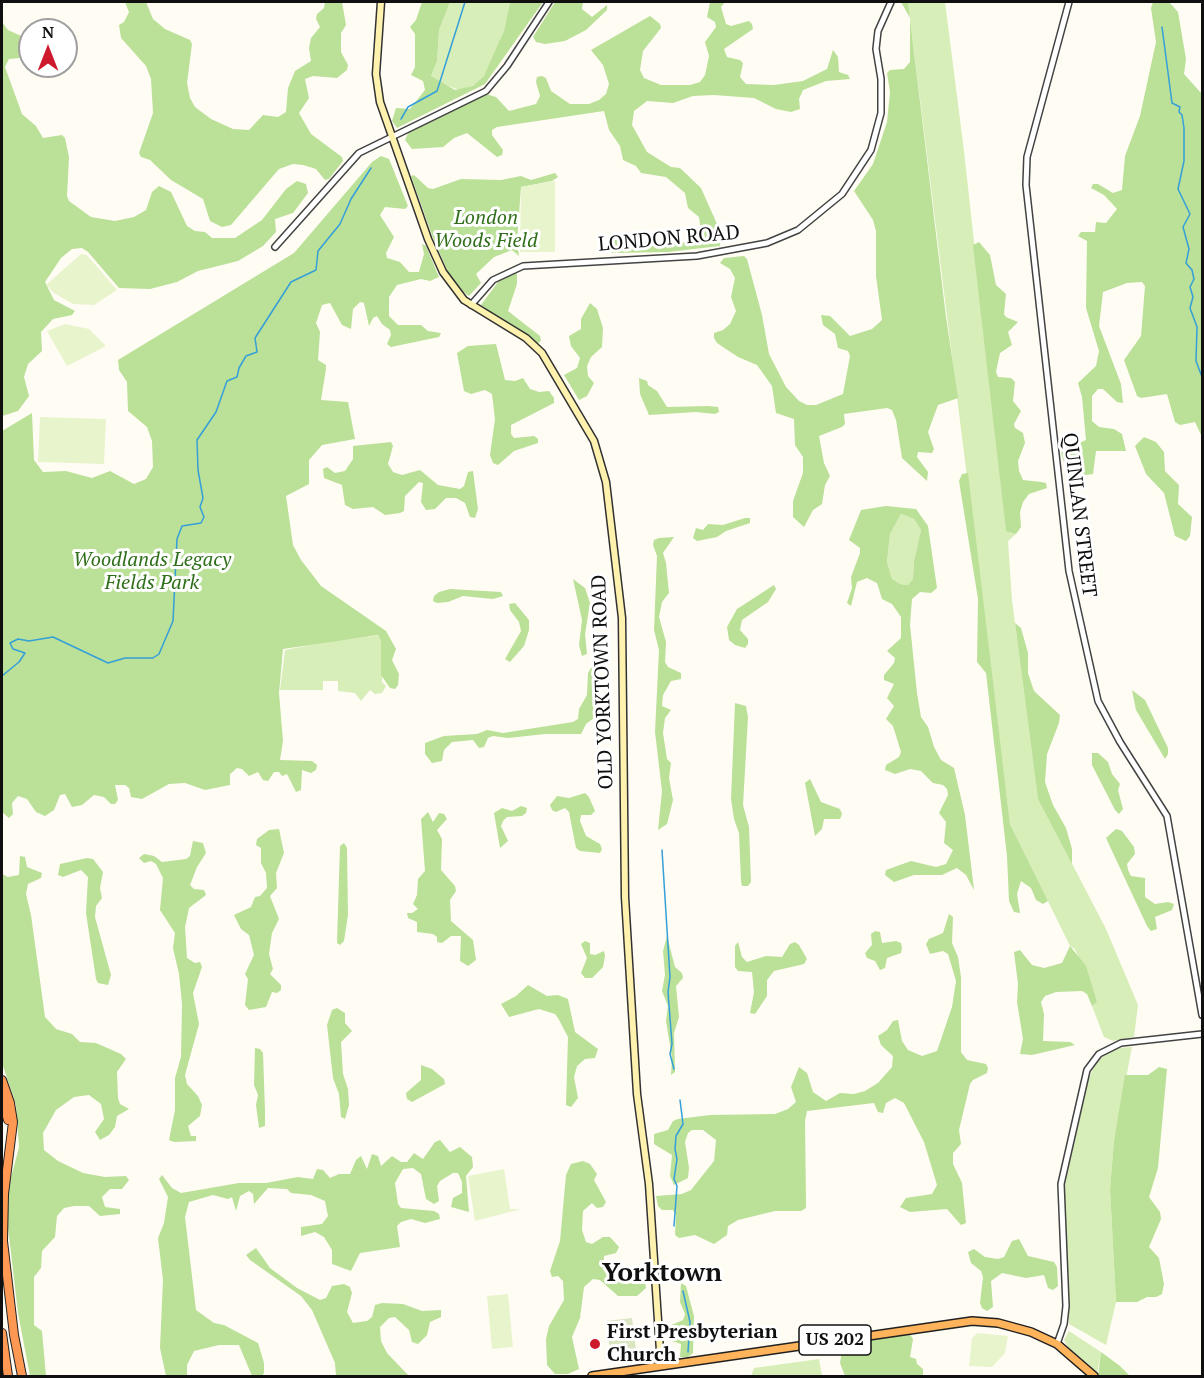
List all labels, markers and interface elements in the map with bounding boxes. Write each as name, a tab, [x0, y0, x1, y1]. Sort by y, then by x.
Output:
north arrow	[18, 18, 78, 78]
text: N	[42, 21, 54, 43]
park label: London Woods Field	[434, 206, 538, 253]
street label: LONDON ROAD	[597, 221, 741, 257]
street label: QUINLAN STREET	[1057, 431, 1101, 599]
park label: Woodlands Legacy Fields Park	[73, 548, 231, 595]
street label: OLD YORKTOWN ROAD	[587, 574, 619, 790]
district label: Yorktown	[602, 1258, 722, 1290]
place label: First Presbyterian Church	[607, 1320, 778, 1367]
road number: US 202	[799, 1325, 871, 1355]
marker: First Presbyterian Church	[588, 1337, 602, 1351]

